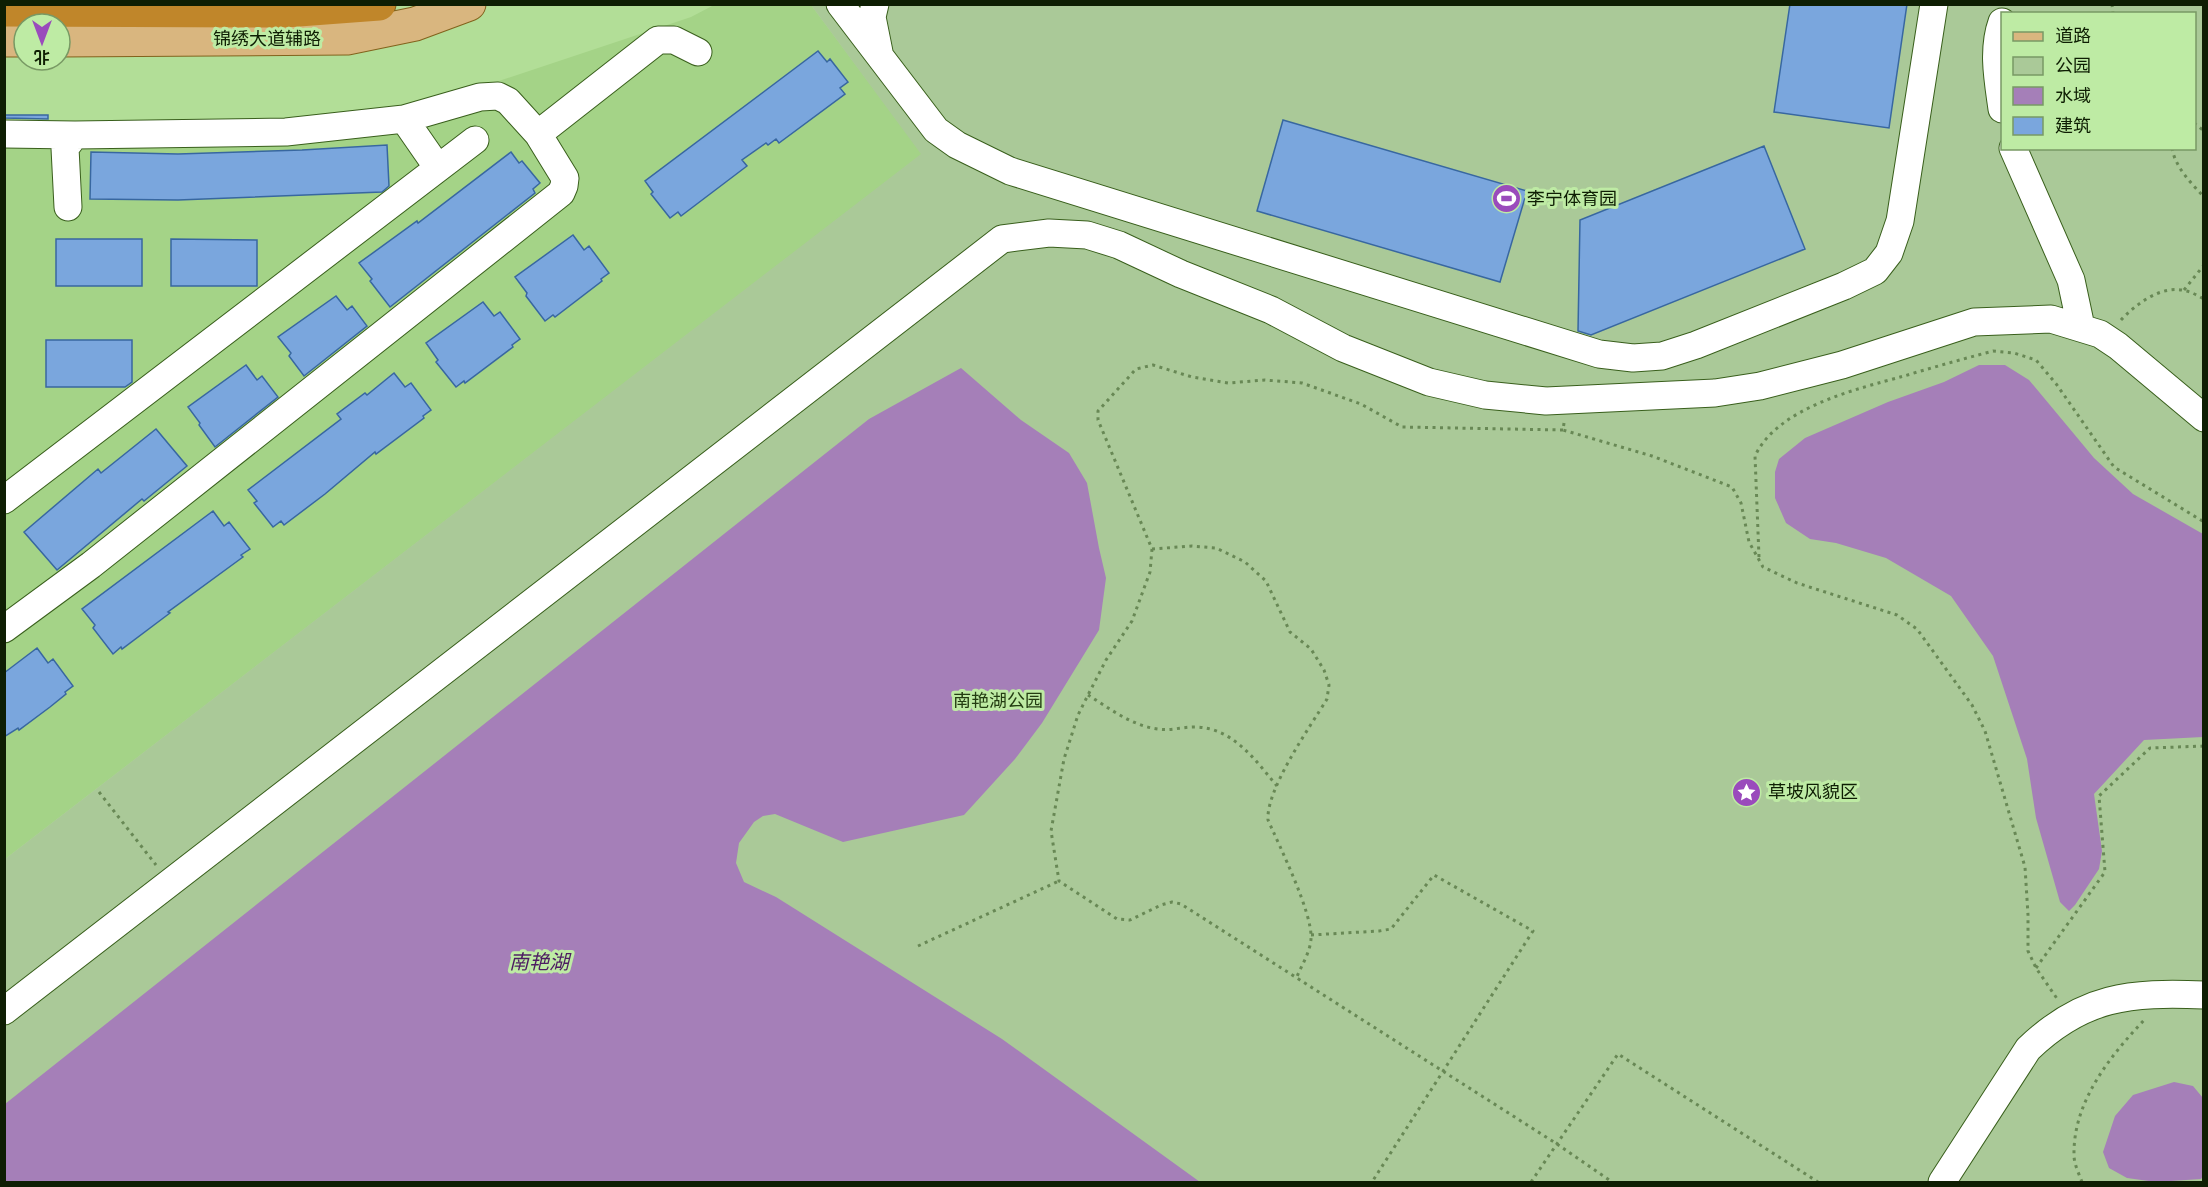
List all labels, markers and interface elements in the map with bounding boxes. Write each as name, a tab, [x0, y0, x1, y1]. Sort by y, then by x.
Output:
north arrow	[12, 12, 72, 72]
legend	[2001, 12, 2196, 150]
text: 道路	[2055, 24, 2091, 47]
street label: 锦绣大道辅路	[213, 27, 321, 50]
text: 北	[34, 47, 50, 67]
text: 公园	[2055, 54, 2091, 77]
text: 水域	[2055, 84, 2091, 107]
text: 建筑	[2055, 114, 2091, 137]
sports icon: 李宁体育园	[1490, 183, 1522, 215]
place label: 李宁体育园	[1527, 187, 1617, 210]
park label: 南艳湖公园	[953, 689, 1043, 712]
place icon: 草坡风貌区	[1731, 776, 1763, 808]
place label: 草坡风貌区	[1768, 780, 1858, 803]
water label: 南艳湖	[509, 949, 572, 975]

